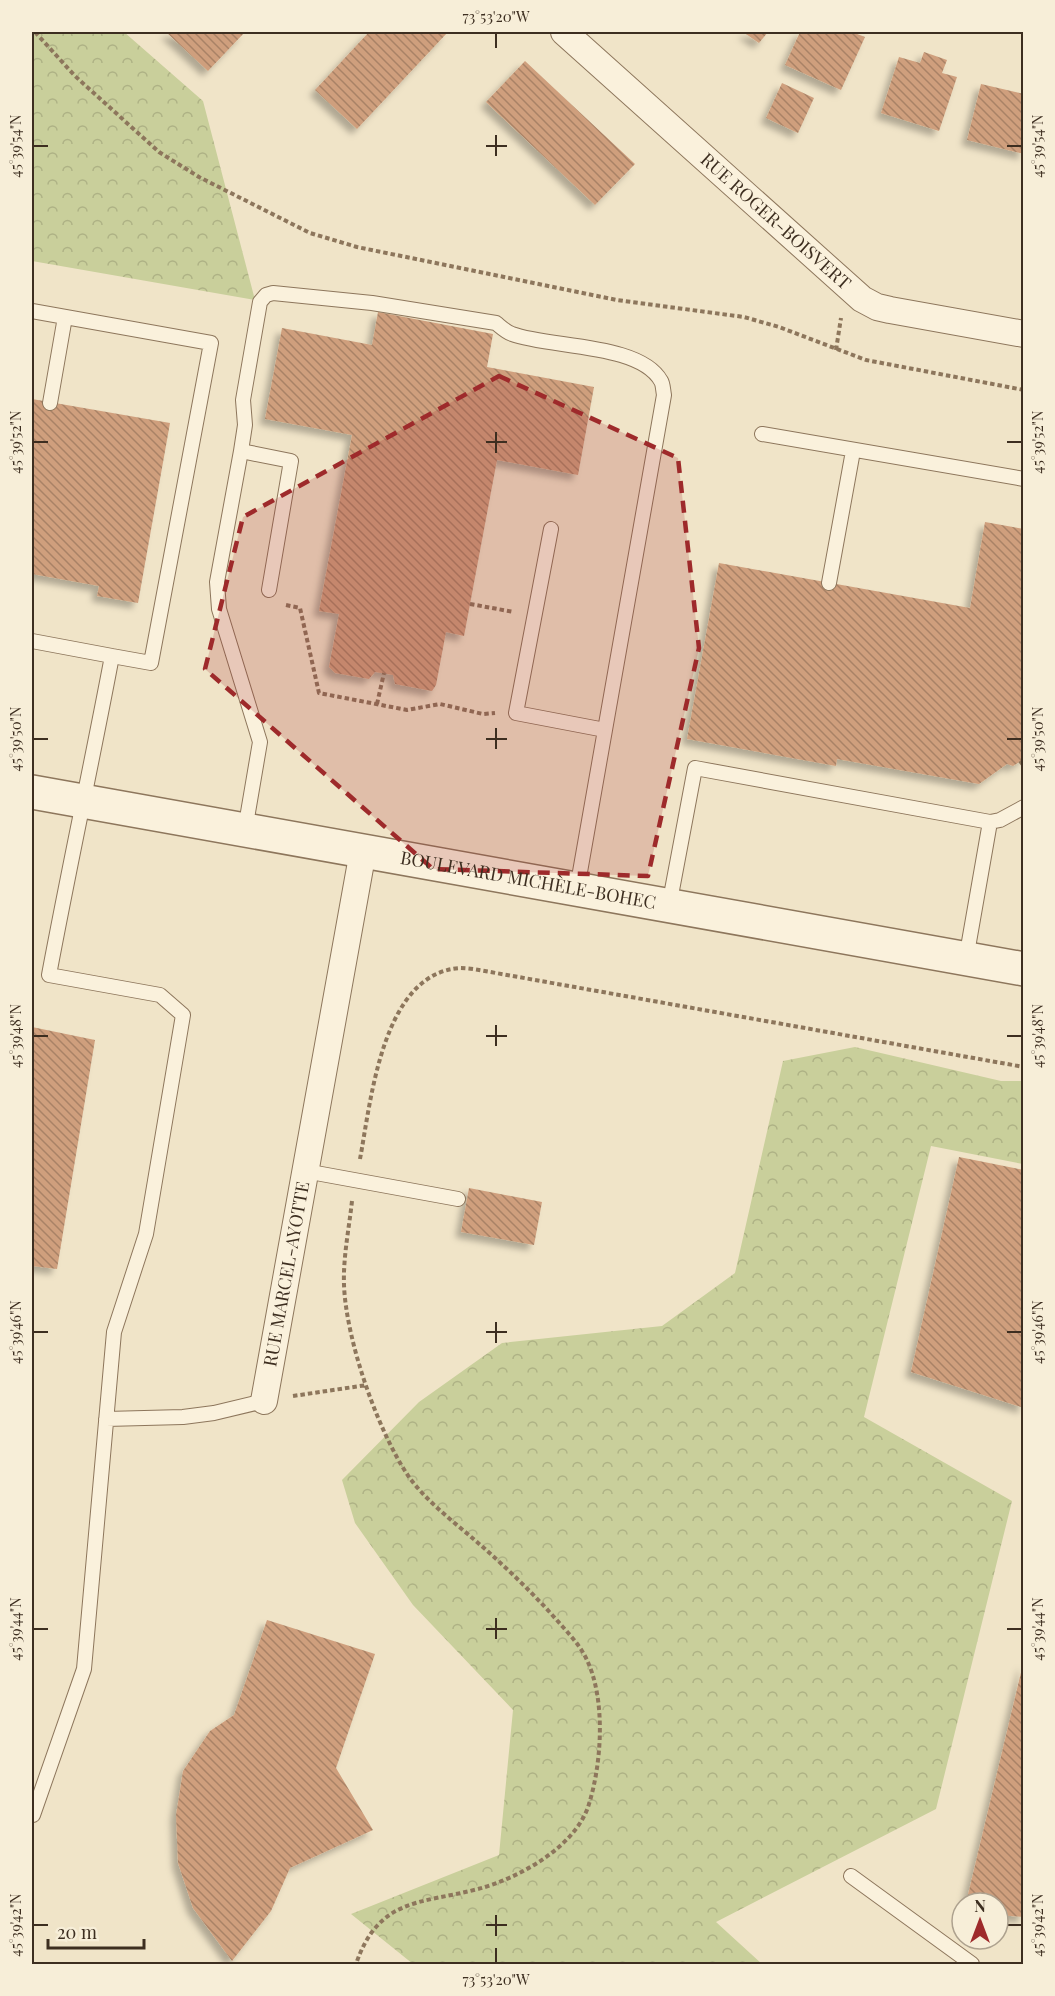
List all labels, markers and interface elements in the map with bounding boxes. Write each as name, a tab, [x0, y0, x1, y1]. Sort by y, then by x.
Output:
text: 73°53'20"W	[462, 6, 530, 26]
text: 45°39'54"N	[5, 114, 25, 178]
text: 45°39'54"N	[1027, 114, 1047, 178]
street label: RUE ROGER-BOISVERT	[696, 147, 856, 294]
text: 45°39'52"N	[5, 410, 25, 474]
text: 45°39'52"N	[1027, 410, 1047, 474]
text: 45°39'50"N	[5, 706, 25, 772]
text: 45°39'50"N	[1027, 706, 1047, 772]
street label: BOULEVARD MICHÈLE-BOHEC	[399, 845, 658, 914]
text: 45°39'48"N	[5, 1003, 25, 1068]
text: 45°39'48"N	[1027, 1003, 1047, 1068]
street label: RUE MARCEL-AYOTTE	[257, 1179, 314, 1368]
text: 45°39'46"N	[5, 1300, 25, 1364]
text: 45°39'46"N	[1027, 1300, 1047, 1364]
text: 45°39'44"N	[5, 1597, 25, 1661]
text: 45°39'44"N	[1027, 1597, 1047, 1661]
north arrow	[950, 1891, 1010, 1951]
text: 45°39'42"N	[5, 1893, 25, 1957]
text: 45°39'42"N	[1027, 1893, 1047, 1957]
text: N	[974, 1895, 986, 1916]
scale bar	[48, 1912, 144, 1950]
text: 20 m	[57, 1920, 97, 1944]
text: 73°53'20"W	[462, 1969, 530, 1989]

